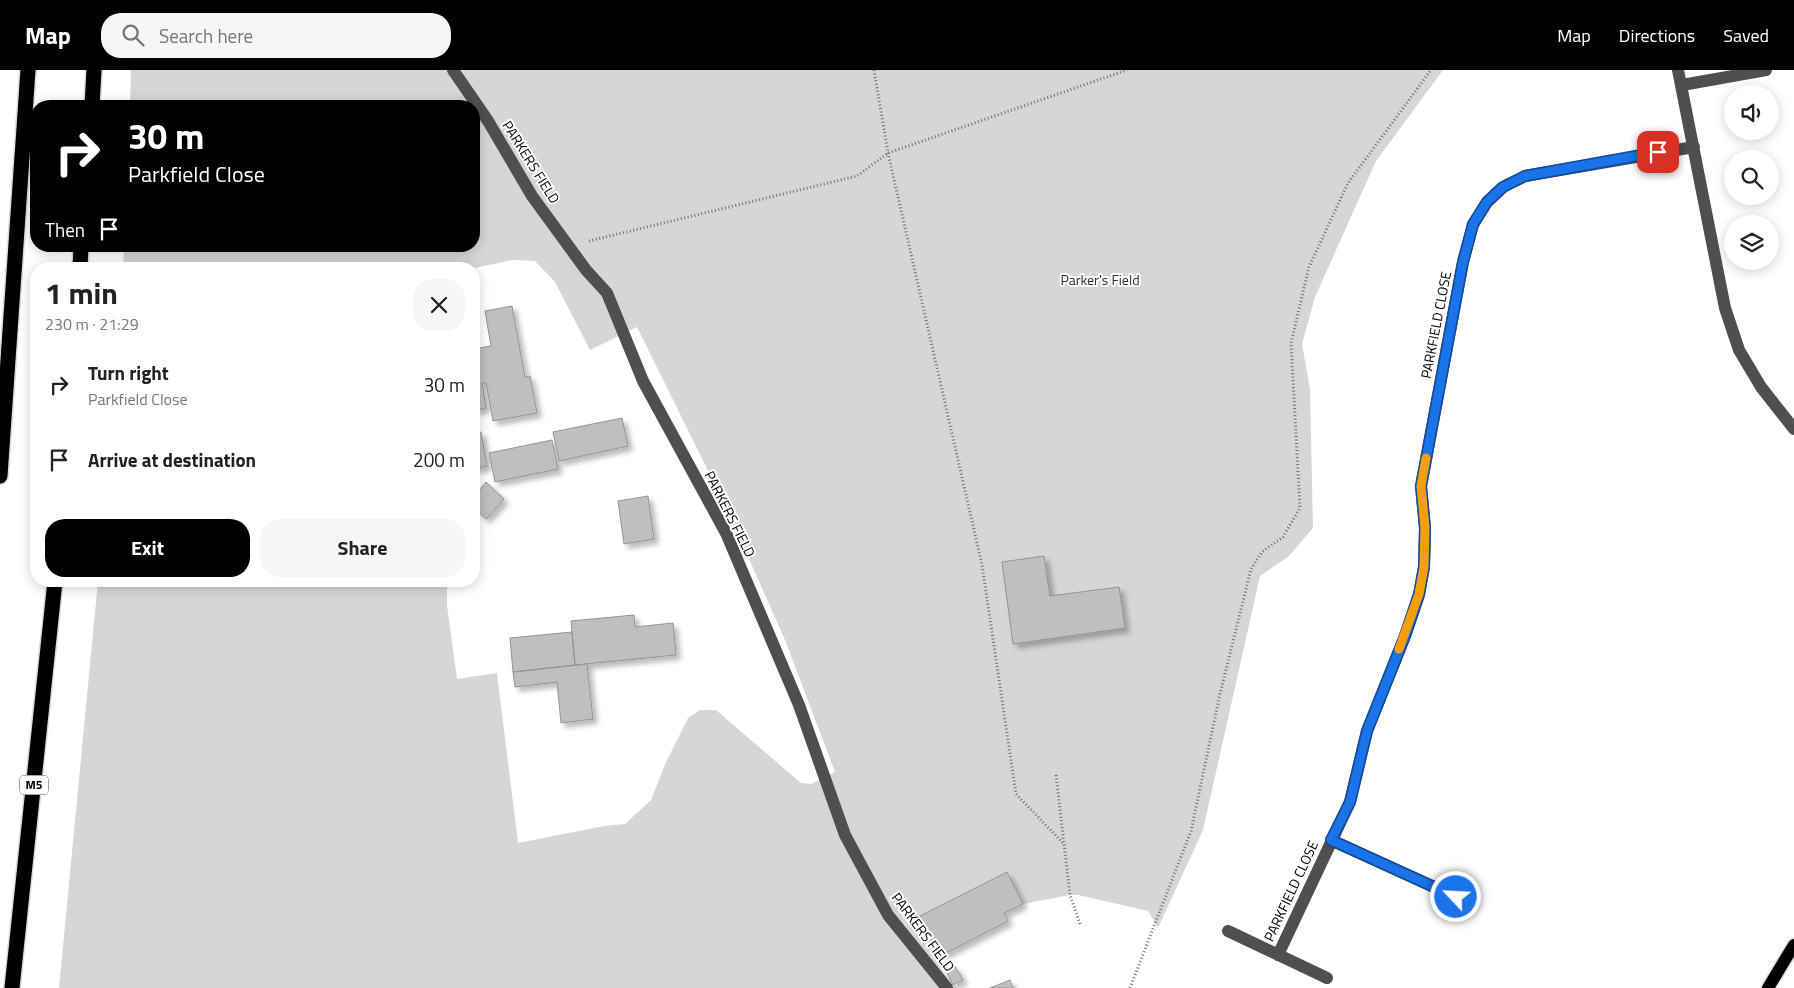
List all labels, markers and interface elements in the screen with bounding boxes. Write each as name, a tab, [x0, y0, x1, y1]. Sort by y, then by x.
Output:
search box	[101, 13, 451, 58]
text: Map	[25, 17, 71, 53]
icon: search	[119, 21, 147, 49]
text: Search here	[159, 21, 253, 50]
text: Map	[1557, 22, 1591, 49]
text: Directions	[1619, 22, 1695, 49]
text: Saved	[1723, 22, 1769, 49]
map controls	[1724, 85, 1779, 270]
button: sound	[1724, 85, 1779, 140]
text: 30 m	[128, 109, 204, 163]
street label: PARKERS FIELD	[498, 116, 565, 207]
icon: right	[45, 120, 110, 185]
pin	[1637, 131, 1679, 173]
icon: arrive	[1644, 138, 1672, 166]
button: search	[1724, 150, 1779, 205]
text: Parkfield Close	[128, 157, 265, 191]
text: Then	[45, 215, 85, 244]
icon: arrive	[95, 215, 123, 243]
button: layers	[1724, 215, 1779, 270]
park label: Parker's Field	[1060, 269, 1140, 290]
street label: PARKFIELD CLOSE	[1415, 269, 1456, 380]
text: 1 min	[45, 270, 118, 316]
button: close	[413, 279, 465, 331]
text: 230 m · 21:29	[45, 312, 139, 336]
text: Turn right	[88, 358, 169, 387]
text: 30 m	[424, 370, 465, 399]
icon: right	[45, 371, 73, 399]
text: Parkfield Close	[88, 387, 188, 411]
text: Arrive at destination	[88, 445, 256, 474]
text: 200 m	[413, 445, 465, 474]
icon: arrive	[45, 446, 73, 474]
street label: PARKERS FIELD	[700, 467, 761, 560]
button: Exit	[45, 519, 250, 577]
button: Share	[260, 519, 465, 577]
road number: M5	[20, 776, 48, 794]
street label: PARKFIELD CLOSE	[1258, 837, 1323, 945]
position arrow	[1429, 870, 1481, 922]
street label: PARKERS FIELD	[887, 888, 960, 976]

